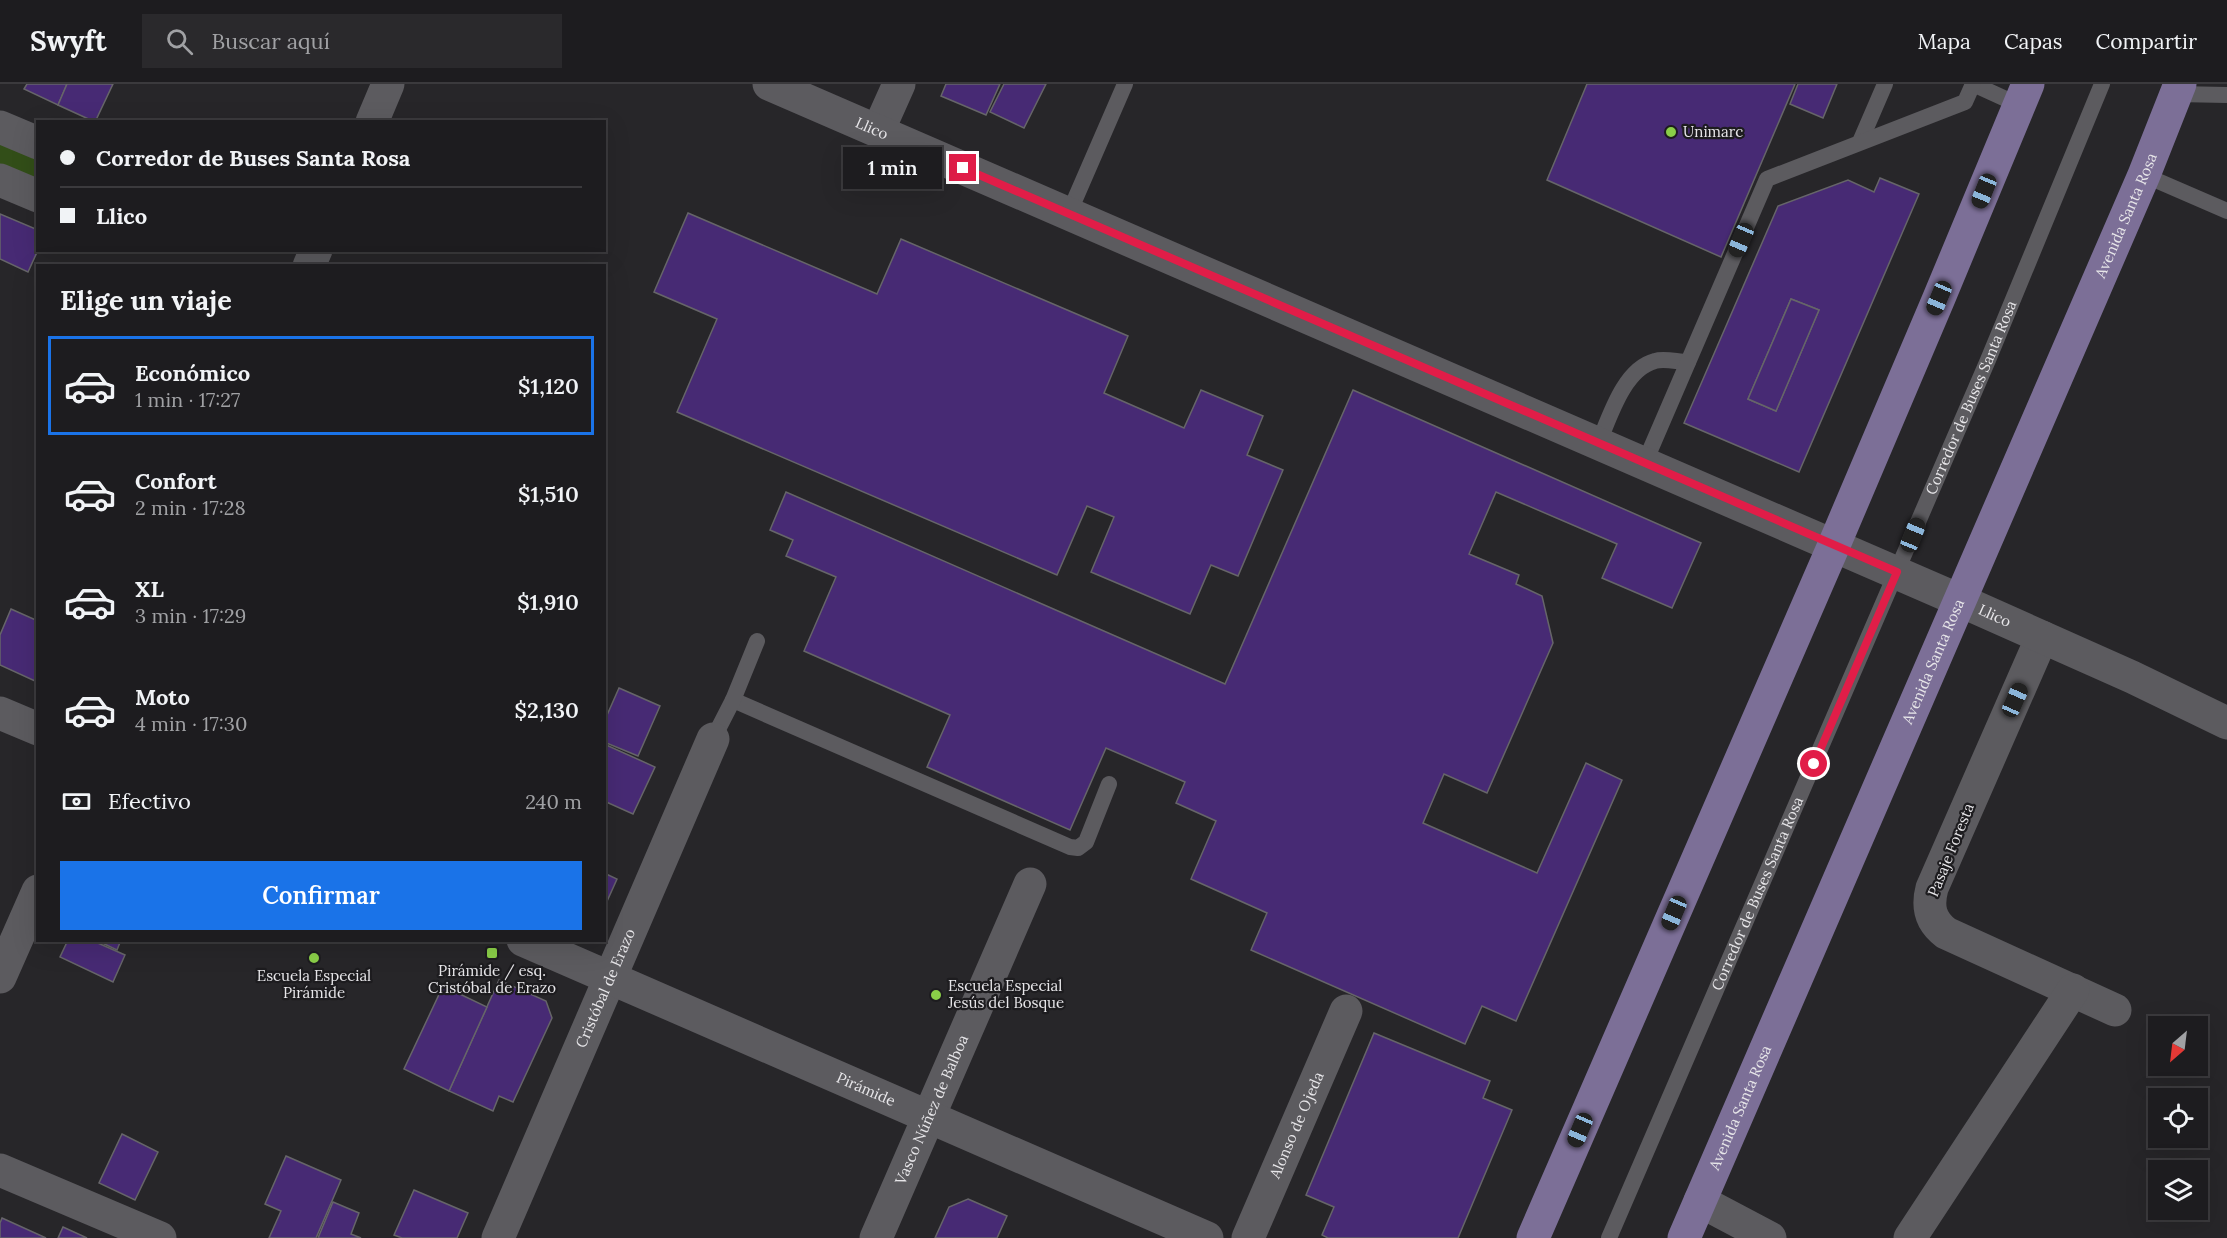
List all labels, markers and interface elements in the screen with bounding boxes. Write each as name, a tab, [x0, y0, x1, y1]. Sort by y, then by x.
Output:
search box	[142, 14, 562, 68]
text: Swyft	[30, 23, 106, 59]
icon: search	[163, 25, 196, 58]
text: Buscar aquí	[211, 27, 330, 55]
text: Mapa	[1917, 28, 1971, 55]
text: Capas	[2004, 28, 2063, 55]
text: Compartir	[2096, 28, 2197, 55]
street label: Llico	[853, 113, 891, 144]
place label: Unimarc	[1683, 122, 1743, 141]
marker: Unimarc	[1664, 125, 1678, 139]
text: Corredor de Buses Santa Rosa	[96, 144, 410, 172]
callout: 1 min	[843, 147, 942, 189]
street label: Avenida Santa Rosa	[2090, 150, 2161, 282]
route end	[949, 154, 976, 181]
text: 1 min	[867, 155, 918, 180]
car	[1969, 171, 1999, 211]
text: Llico	[96, 202, 147, 230]
car	[1726, 220, 1756, 260]
car	[1924, 278, 1954, 318]
text: Elige un viaje	[60, 283, 232, 317]
street label: Corredor de Buses Santa Rosa	[1921, 297, 2021, 498]
icon: car	[63, 359, 117, 413]
text: Económico	[135, 359, 250, 387]
text: $1,120	[518, 372, 579, 400]
text: 1 min · 17:27	[135, 387, 240, 412]
icon: car	[63, 467, 117, 521]
text: Confort	[135, 467, 217, 495]
text: $1,510	[518, 480, 579, 508]
text: 2 min · 17:28	[135, 495, 246, 520]
car	[1898, 515, 1928, 555]
icon: car	[63, 575, 117, 629]
text: XL	[135, 575, 164, 603]
text: $1,910	[517, 588, 579, 616]
street label: Avenida Santa Rosa	[1897, 596, 1968, 728]
street label: Llico	[1976, 600, 2014, 631]
text: 3 min · 17:29	[135, 603, 246, 628]
car	[1999, 680, 2031, 720]
icon: car	[63, 683, 117, 737]
text: Moto	[135, 683, 190, 711]
text: $2,130	[514, 696, 579, 724]
text: 4 min · 17:30	[135, 711, 247, 736]
route start	[1800, 750, 1827, 777]
icon: cash	[60, 785, 93, 818]
text: Efectivo	[108, 787, 191, 815]
text: 240 m	[525, 789, 582, 814]
street label: Corredor de Buses Santa Rosa	[1707, 793, 1807, 993]
street label: Pasaje Foresta	[1923, 800, 1978, 899]
button: Confirmar	[60, 861, 582, 930]
car	[1659, 893, 1689, 933]
street label: Cristóbal de Erazo	[571, 925, 639, 1051]
marker: Pirámide / esq. Cristóbal de Erazo	[485, 946, 499, 960]
marker: Escuela Especial Pirámide	[307, 951, 321, 965]
place label: Pirámide / esq. Cristóbal de Erazo	[428, 961, 556, 997]
place label: Escuela Especial Pirámide	[257, 966, 371, 1002]
place label: Escuela Especial Jesús del Bosque	[947, 976, 1064, 1012]
marker: Escuela Especial Jesús del Bosque	[929, 988, 943, 1002]
north arrow	[2148, 1016, 2208, 1076]
map controls	[2148, 1016, 2208, 1220]
street label: Vasco Núñez de Balboa	[890, 1031, 972, 1188]
street label: Avenida Santa Rosa	[1704, 1042, 1775, 1174]
street label: Pirámide	[834, 1068, 898, 1110]
street label: Alonso de Ojeda	[1265, 1068, 1328, 1182]
button: locate	[2148, 1088, 2208, 1148]
car	[1565, 1110, 1595, 1150]
button: layers	[2148, 1160, 2208, 1220]

